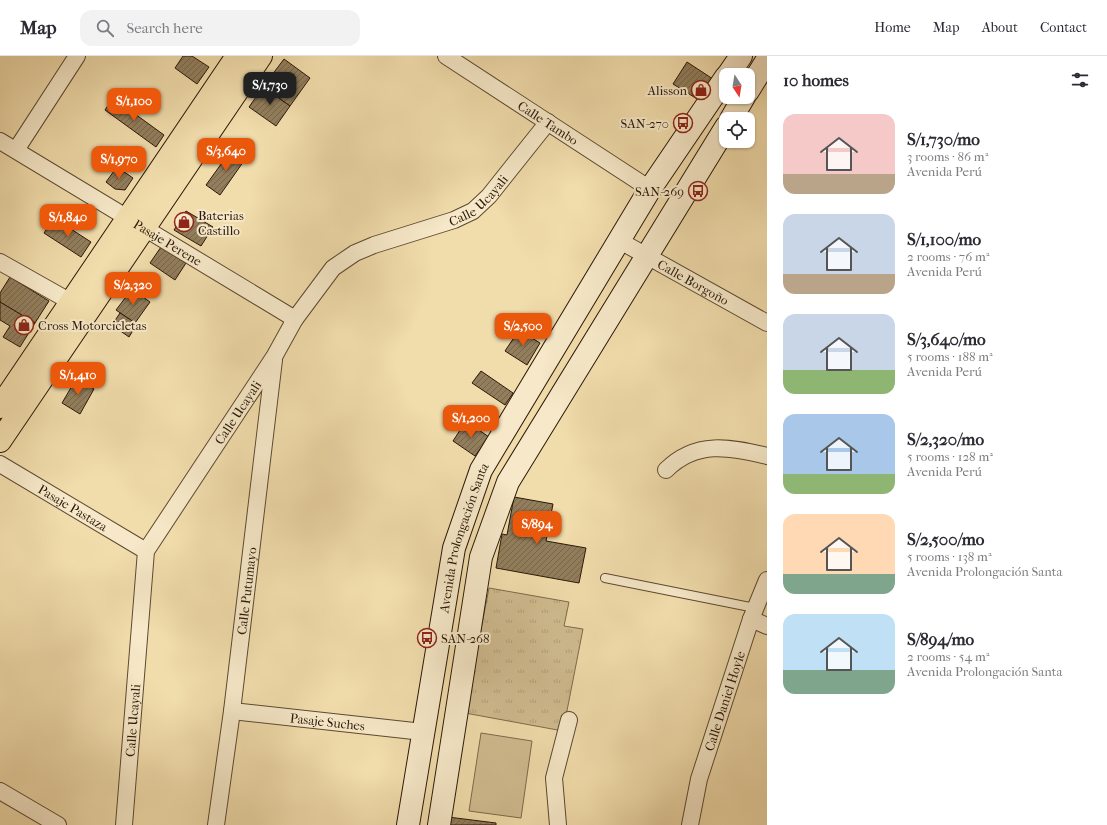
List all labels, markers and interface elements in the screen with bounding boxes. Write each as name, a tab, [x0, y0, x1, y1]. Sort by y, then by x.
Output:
search box	[80, 10, 360, 46]
text: Map	[20, 17, 56, 39]
icon: search	[94, 17, 116, 39]
text: Search here	[126, 19, 203, 37]
text: Home	[874, 19, 911, 36]
text: Map	[933, 19, 960, 36]
text: About	[982, 19, 1018, 36]
text: Contact	[1040, 19, 1087, 36]
north arrow	[719, 68, 755, 104]
map controls	[719, 68, 755, 148]
icon: filters	[1069, 69, 1091, 91]
text: 10 homes	[783, 70, 849, 90]
pin: S/1,730	[233, 72, 307, 106]
text: S/1,730	[252, 77, 288, 92]
shop icon: Alisson	[690, 79, 712, 101]
place label: Alisson	[646, 83, 687, 98]
pin: S/1,100	[97, 88, 171, 122]
text: S/1,100	[116, 93, 152, 108]
street label: Calle Tambo	[515, 98, 582, 148]
bus stop icon: SAN-270	[672, 112, 694, 134]
button: locate	[719, 112, 755, 148]
place label: SAN-270	[621, 116, 669, 131]
text: S/1,730/mo	[907, 129, 980, 149]
icon: home	[815, 130, 863, 178]
pin: S/3,640	[189, 138, 263, 172]
text: S/3,640	[206, 143, 246, 158]
pin: S/1,970	[82, 146, 156, 180]
text: 3 rooms · 86 m²	[907, 149, 988, 164]
text: S/1,970	[100, 151, 138, 166]
text: Avenida Perú	[907, 164, 982, 179]
street label: Calle Ucayali	[447, 172, 511, 229]
bus stop icon: SAN-269	[687, 180, 709, 202]
place label: SAN-269	[635, 184, 684, 199]
pin: S/1,840	[31, 204, 105, 238]
place label: Baterias Castillo	[198, 208, 244, 238]
text: S/1,840	[49, 209, 87, 224]
shop icon: Baterias Castillo	[173, 211, 195, 233]
street label: Pasaje Perene	[131, 216, 205, 269]
text: S/1,100/mo	[907, 229, 981, 249]
icon: home	[815, 230, 863, 278]
text: 2 rooms · 76 m²	[907, 249, 989, 264]
street label: Calle Borgoño	[655, 256, 732, 308]
text: Avenida Perú	[907, 264, 982, 279]
pin: S/2,320	[96, 272, 170, 306]
text: S/2,320	[114, 277, 152, 292]
pin: S/2,500	[486, 313, 560, 347]
shop icon: Cross Motorcicletas	[13, 314, 35, 336]
place label: Cross Motorcicletas	[38, 318, 147, 333]
text: S/2,500	[504, 318, 542, 333]
text: S/3,640/mo	[907, 329, 986, 349]
icon: home	[815, 330, 863, 378]
text: 5 rooms · 188 m²	[907, 349, 993, 364]
pin: S/1,410	[41, 362, 115, 396]
text: Avenida Perú	[907, 364, 982, 379]
text: S/1,410	[60, 367, 96, 382]
street label: Calle Ucayali	[211, 378, 264, 447]
pin: S/1,200	[434, 405, 508, 439]
text: S/1,200	[452, 410, 490, 425]
text: S/2,320/mo	[907, 429, 984, 449]
icon: home	[815, 430, 863, 478]
text: 5 rooms · 128 m²	[907, 449, 993, 464]
street label: Avenida Prolongación Santa	[436, 459, 492, 615]
text: Avenida Perú	[907, 464, 982, 479]
street label: Pasaje Pastaza	[36, 481, 111, 534]
pin: S/894	[509, 511, 565, 545]
text: S/894	[522, 516, 552, 531]
text: S/2,500/mo	[907, 529, 984, 549]
icon: home	[815, 530, 863, 578]
street label: Calle Putumayo	[234, 546, 259, 636]
text: 5 rooms · 138 m²	[907, 549, 992, 564]
text: Avenida Prolongación Santa	[907, 564, 1062, 579]
bus stop icon: SAN-268	[416, 627, 438, 649]
text: S/894/mo	[907, 629, 974, 649]
icon: home	[815, 630, 863, 678]
place label: SAN-268	[441, 631, 490, 646]
street label: Calle Daniel Hoyle	[701, 648, 748, 753]
text: 2 rooms · 54 m²	[907, 649, 989, 664]
text: Avenida Prolongación Santa	[907, 664, 1062, 679]
street label: Calle Ucayali	[122, 683, 143, 757]
street label: Pasaje Suches	[289, 710, 366, 733]

